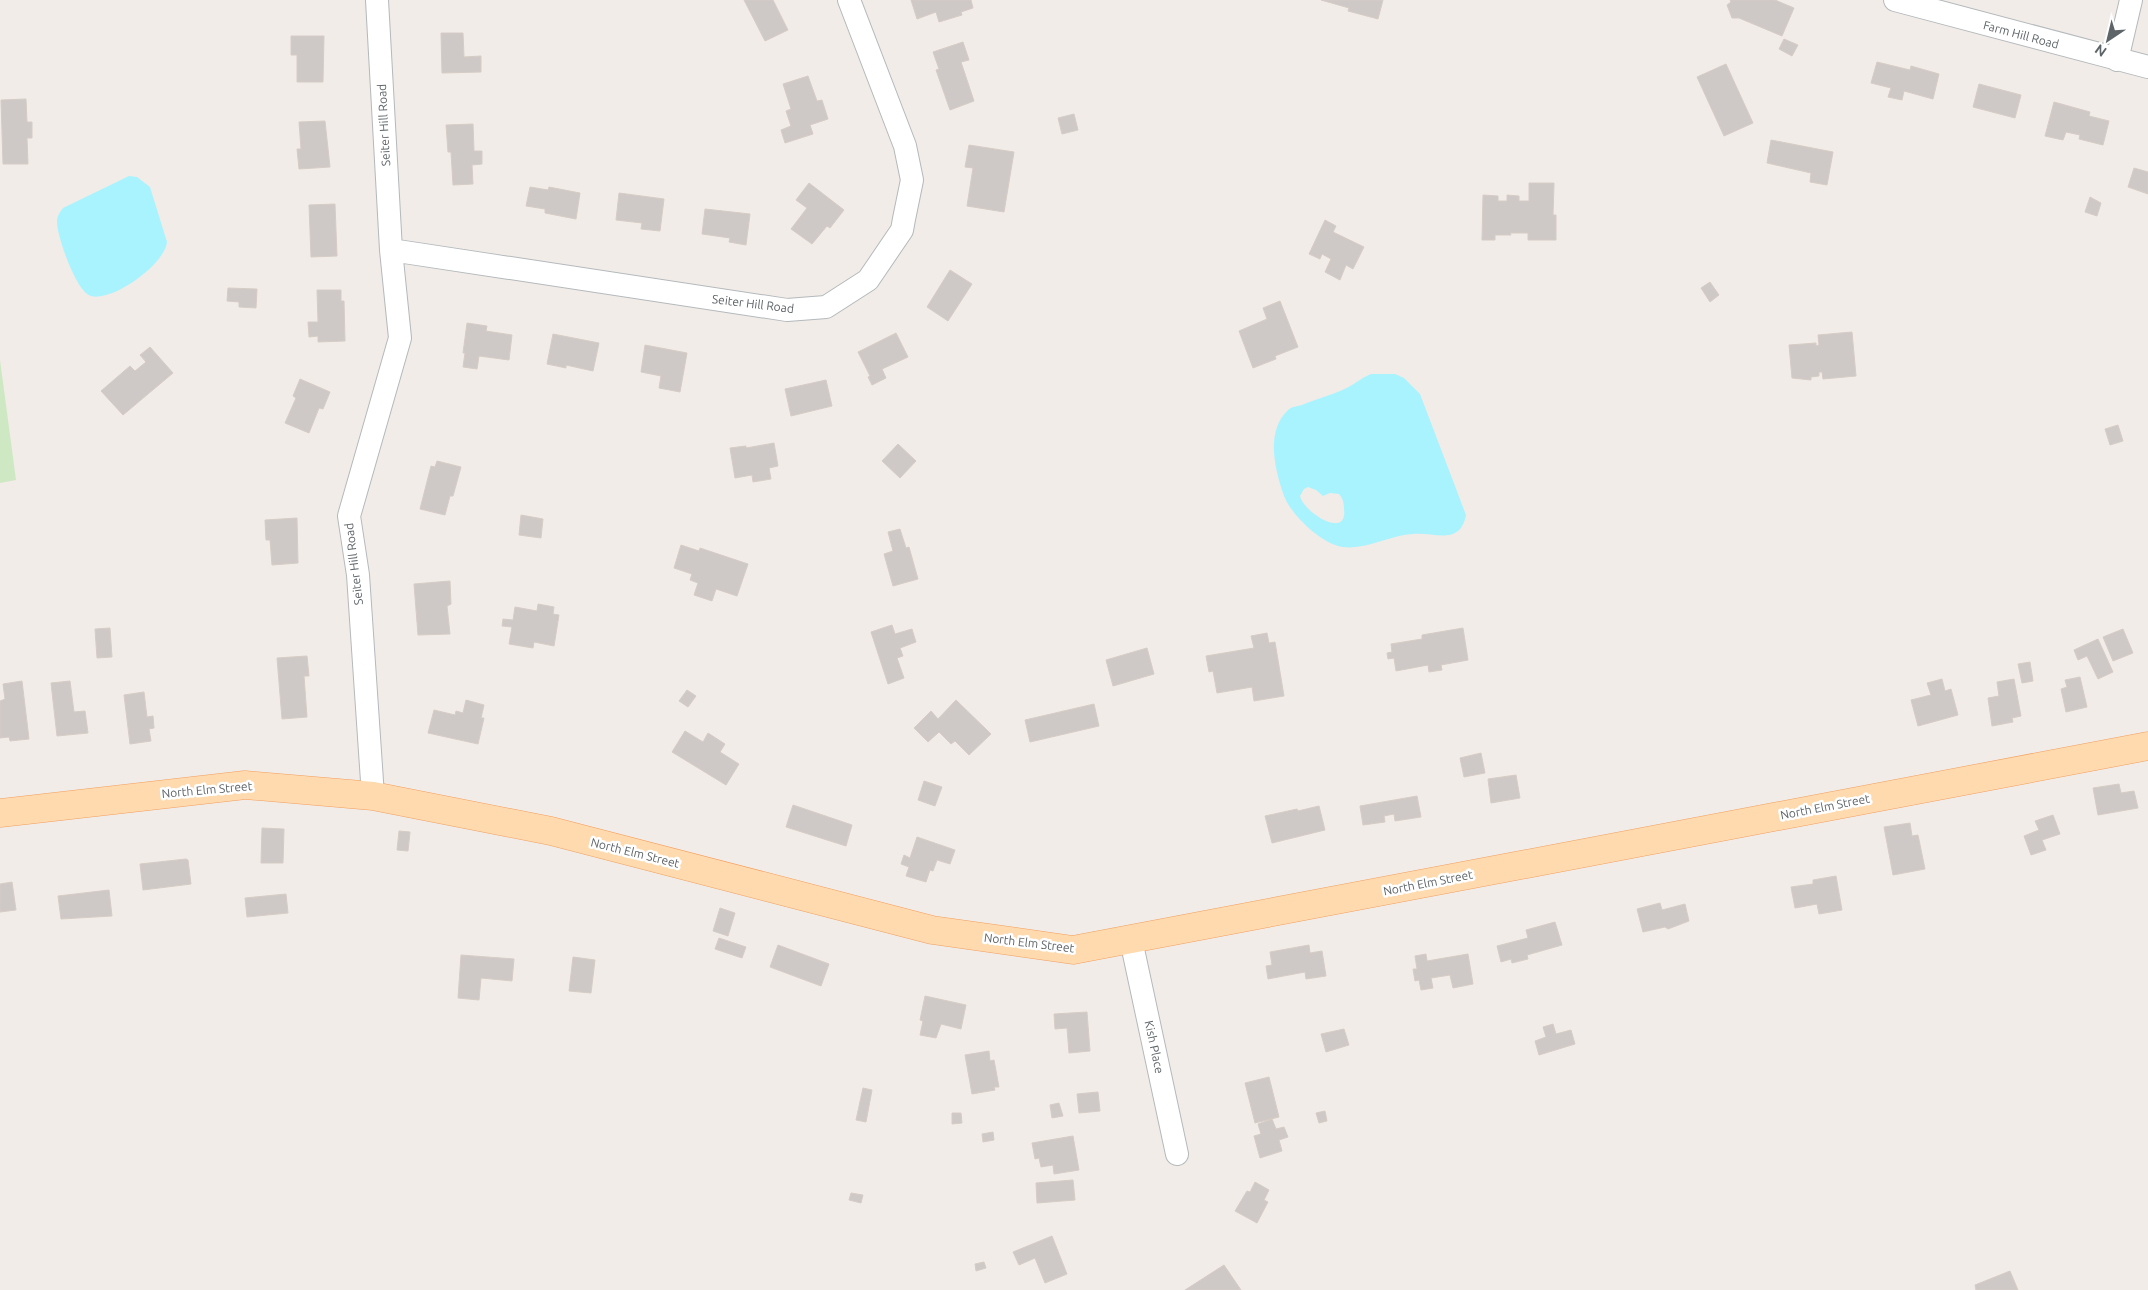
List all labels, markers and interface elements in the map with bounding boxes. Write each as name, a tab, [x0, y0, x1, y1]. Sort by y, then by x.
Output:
north arrow	[2083, 15, 2133, 65]
street label: Farm Hill Road	[1982, 18, 2060, 51]
text: N	[2092, 41, 2109, 60]
street label: Seiter Hill Road	[375, 84, 392, 167]
street label: Seiter Hill Road	[711, 292, 795, 315]
street label: Seiter Hill Road	[342, 522, 365, 606]
street label: North Elm Street	[161, 779, 253, 800]
street label: North Elm Street	[1779, 791, 1871, 822]
street label: North Elm Street	[589, 835, 681, 870]
street label: North Elm Street	[1382, 867, 1474, 898]
street label: North Elm Street	[983, 931, 1075, 955]
street label: Kish Place	[1143, 1019, 1166, 1075]

